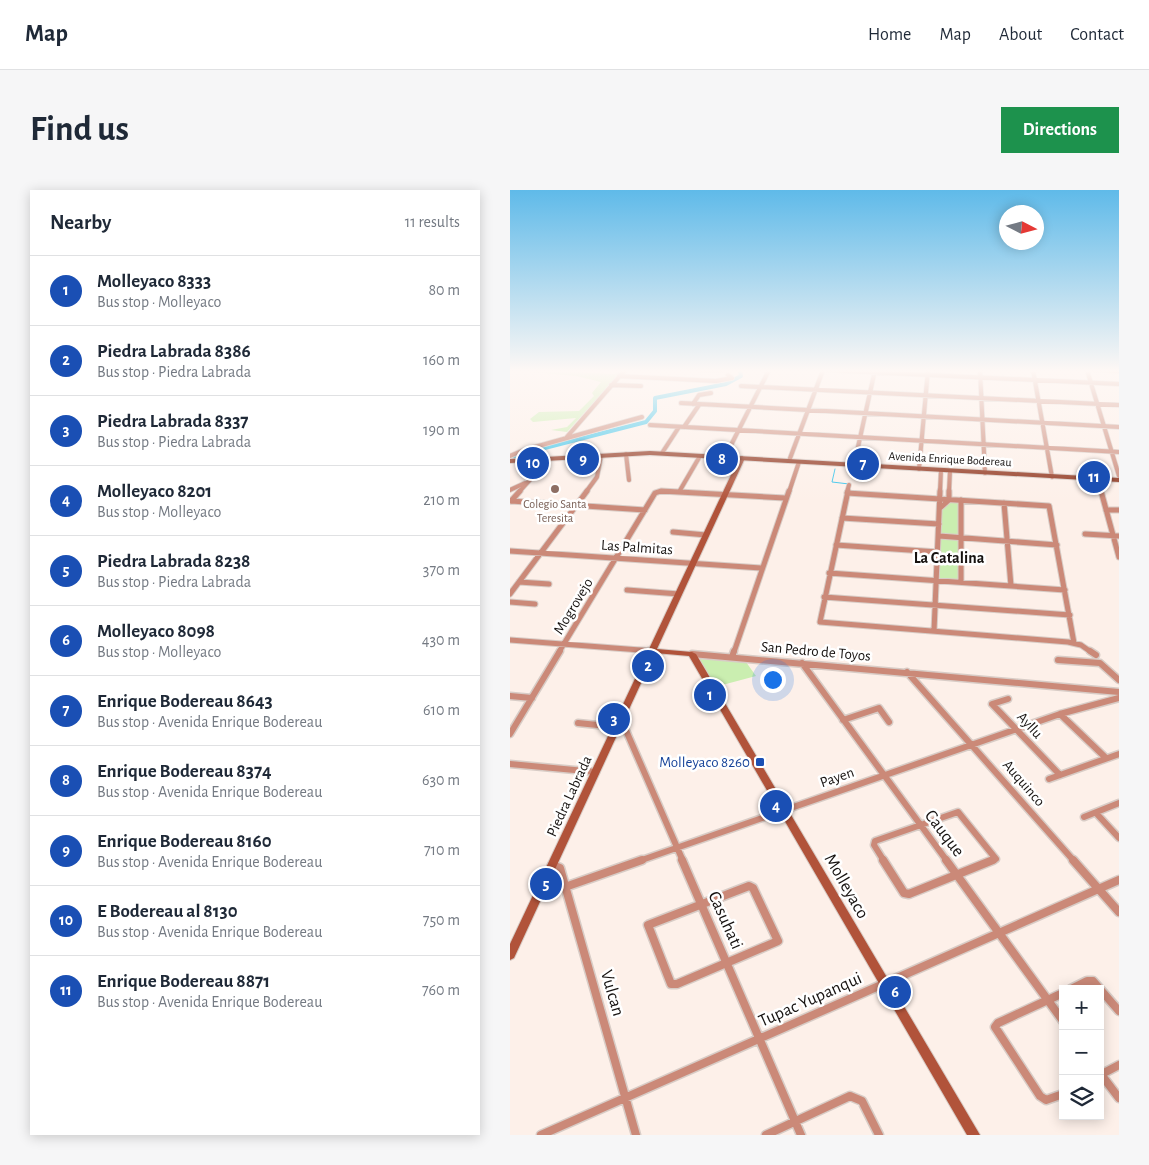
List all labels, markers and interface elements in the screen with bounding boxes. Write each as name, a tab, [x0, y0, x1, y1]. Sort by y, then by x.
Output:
text: Map	[25, 22, 68, 46]
text: Home	[868, 26, 911, 44]
text: Map	[939, 26, 971, 44]
text: About	[999, 26, 1042, 44]
text: Contact	[1070, 26, 1124, 44]
button: Directions	[1001, 107, 1119, 153]
text: Find us	[30, 112, 129, 147]
north arrow	[999, 205, 1044, 250]
text: Nearby	[50, 212, 111, 233]
text: 11 results	[405, 214, 460, 230]
text: Molleyaco 8333	[97, 272, 211, 291]
text: 1	[63, 282, 69, 298]
text: 80 m	[429, 282, 460, 298]
text: Bus stop · Molleyaco	[97, 294, 221, 310]
text: Piedra Labrada 8386	[97, 342, 251, 361]
text: 2	[62, 352, 70, 368]
text: 160 m	[423, 352, 460, 368]
text: Bus stop · Piedra Labrada	[97, 364, 251, 380]
text: Piedra Labrada 8337	[97, 412, 249, 431]
text: 3	[63, 422, 69, 438]
text: 190 m	[423, 422, 460, 438]
text: Bus stop · Piedra Labrada	[97, 434, 251, 450]
pin: 9	[567, 440, 599, 478]
pin: 8	[706, 440, 738, 478]
pin: 10	[517, 444, 549, 482]
pin: 7	[847, 445, 879, 483]
street label: Avenida Enrique Bodereau	[888, 450, 1012, 468]
pin: 11	[1078, 458, 1110, 496]
text: Molleyaco 8201	[97, 482, 212, 501]
marker: Colegio Santa Teresita	[549, 483, 561, 495]
text: 4	[62, 492, 70, 508]
text: 210 m	[423, 492, 460, 508]
place label: Colegio Santa Teresita	[523, 498, 587, 524]
text: Bus stop · Molleyaco	[97, 504, 221, 520]
street label: Las Palmitas	[600, 538, 673, 557]
district label: La Catalina	[914, 550, 985, 566]
text: Piedra Labrada 8238	[97, 552, 250, 571]
text: 5	[63, 562, 69, 578]
text: 370 m	[423, 562, 460, 578]
text: Bus stop · Piedra Labrada	[97, 574, 251, 590]
street label: Mogrovejo	[551, 576, 596, 637]
text: Molleyaco 8098	[97, 622, 215, 641]
text: 6	[62, 632, 70, 648]
text: 430 m	[422, 632, 460, 648]
street label: San Pedro de Toyos	[760, 639, 871, 664]
text: Bus stop · Molleyaco	[97, 644, 221, 660]
pin: 2	[632, 647, 664, 685]
your location	[760, 667, 786, 693]
pin: 1	[694, 676, 726, 714]
text: Enrique Bodereau 8643	[97, 692, 273, 711]
pin: 3	[598, 700, 630, 738]
text: 7	[63, 702, 69, 718]
text: 610 m	[423, 702, 460, 718]
street label: Ayllu	[1014, 709, 1046, 742]
text: Bus stop · Avenida Enrique Bodereau	[97, 714, 322, 730]
street label: Piedra Labrada	[544, 753, 595, 839]
place label: Molleyaco 8260	[659, 755, 750, 770]
marker: Molleyaco 8260	[754, 756, 766, 768]
street label: Auquinco	[1000, 757, 1048, 809]
text: Enrique Bodereau 8374	[97, 762, 272, 781]
street label: Payen	[818, 765, 856, 790]
text: 8	[62, 772, 70, 788]
text: 630 m	[422, 772, 460, 788]
text: Bus stop · Avenida Enrique Bodereau	[97, 784, 322, 800]
pin: 4	[760, 787, 792, 825]
street label: Cauque	[921, 807, 967, 860]
text: Enrique Bodereau 8160	[97, 832, 272, 851]
text: 9	[62, 842, 70, 858]
text: 710 m	[424, 842, 460, 858]
street label: Molleyaco	[821, 851, 872, 922]
text: Bus stop · Avenida Enrique Bodereau	[97, 854, 322, 870]
pin: 5	[530, 865, 562, 903]
street label: Casuhati	[704, 889, 746, 952]
text: E Bodereau al 8130	[97, 902, 238, 921]
text: 10	[59, 912, 73, 928]
text: 750 m	[423, 912, 460, 928]
text: Bus stop · Avenida Enrique Bodereau	[97, 924, 322, 940]
street label: Vulcan	[597, 968, 627, 1018]
street label: Tupac Yupanqui	[756, 969, 865, 1031]
text: Enrique Bodereau 8871	[97, 972, 270, 991]
pin: 6	[879, 973, 911, 1011]
text: 11	[60, 982, 72, 998]
text: 760 m	[422, 982, 460, 998]
map controls	[1059, 985, 1104, 1120]
button: +	[1059, 985, 1104, 1030]
text: Bus stop · Avenida Enrique Bodereau	[97, 994, 322, 1010]
button: −	[1059, 1030, 1104, 1075]
button: layers	[1059, 1075, 1104, 1120]

